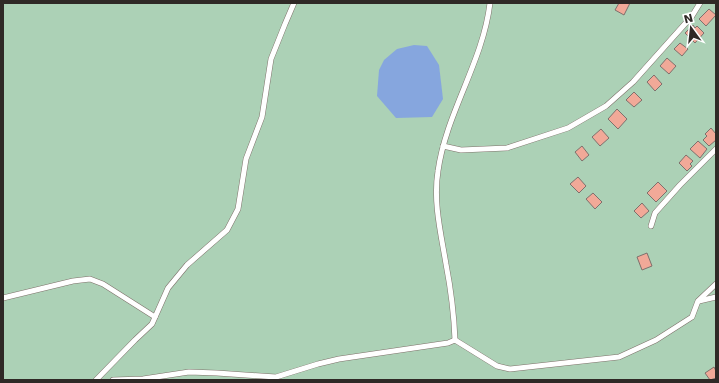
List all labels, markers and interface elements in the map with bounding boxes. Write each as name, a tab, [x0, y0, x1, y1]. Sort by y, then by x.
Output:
north arrow	[671, 8, 711, 48]
text: N	[682, 11, 695, 26]

